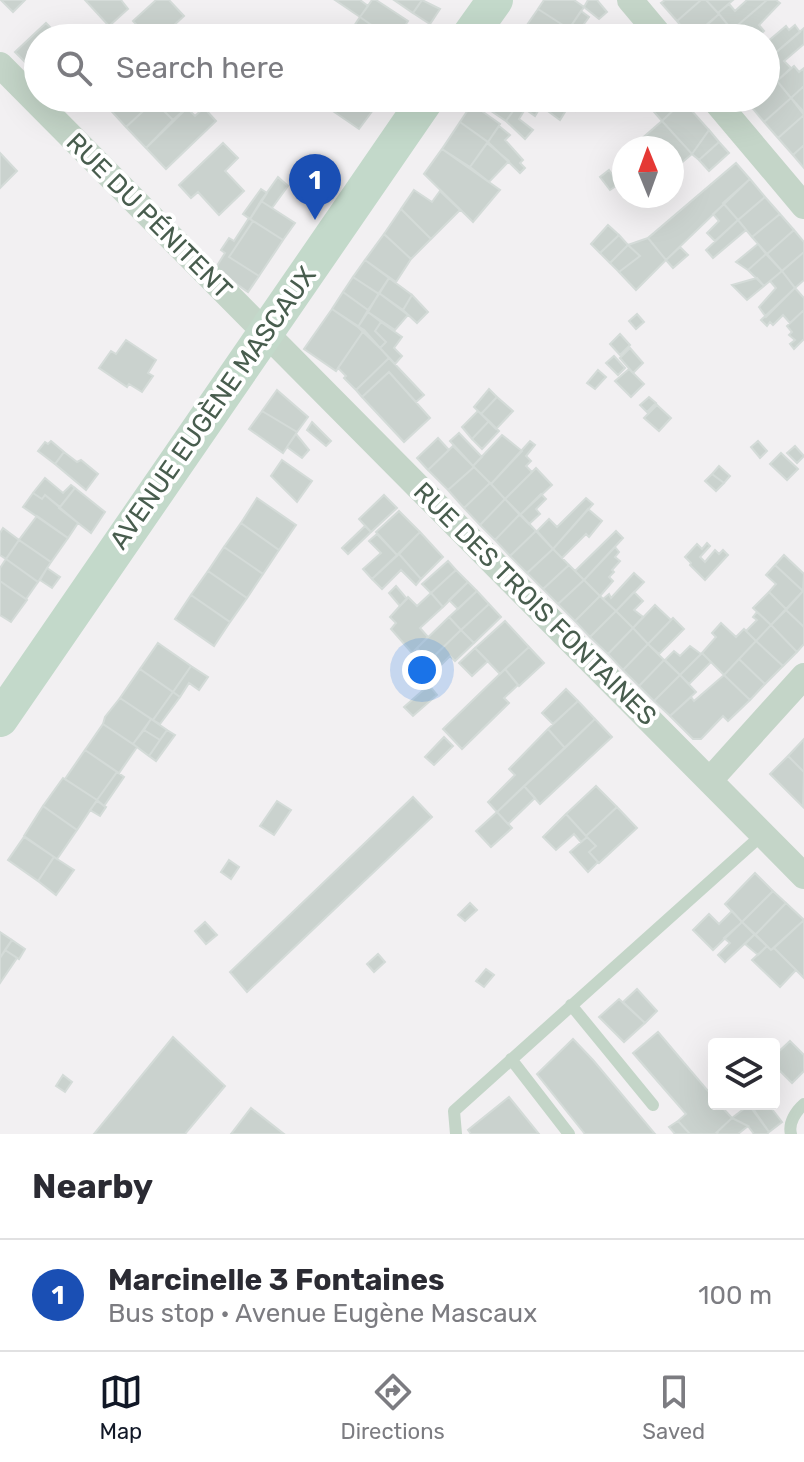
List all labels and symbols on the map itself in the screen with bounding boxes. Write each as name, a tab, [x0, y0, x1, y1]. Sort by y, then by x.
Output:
street label: RUE DU PÉNITENT	[60, 127, 238, 305]
north arrow	[612, 136, 684, 208]
pin: 1	[289, 154, 341, 220]
street label: AVENUE EUGÈNE MASCAUX	[103, 261, 323, 555]
street label: RUE DES TROIS FONTAINES	[407, 476, 663, 732]
your location	[402, 650, 442, 690]

